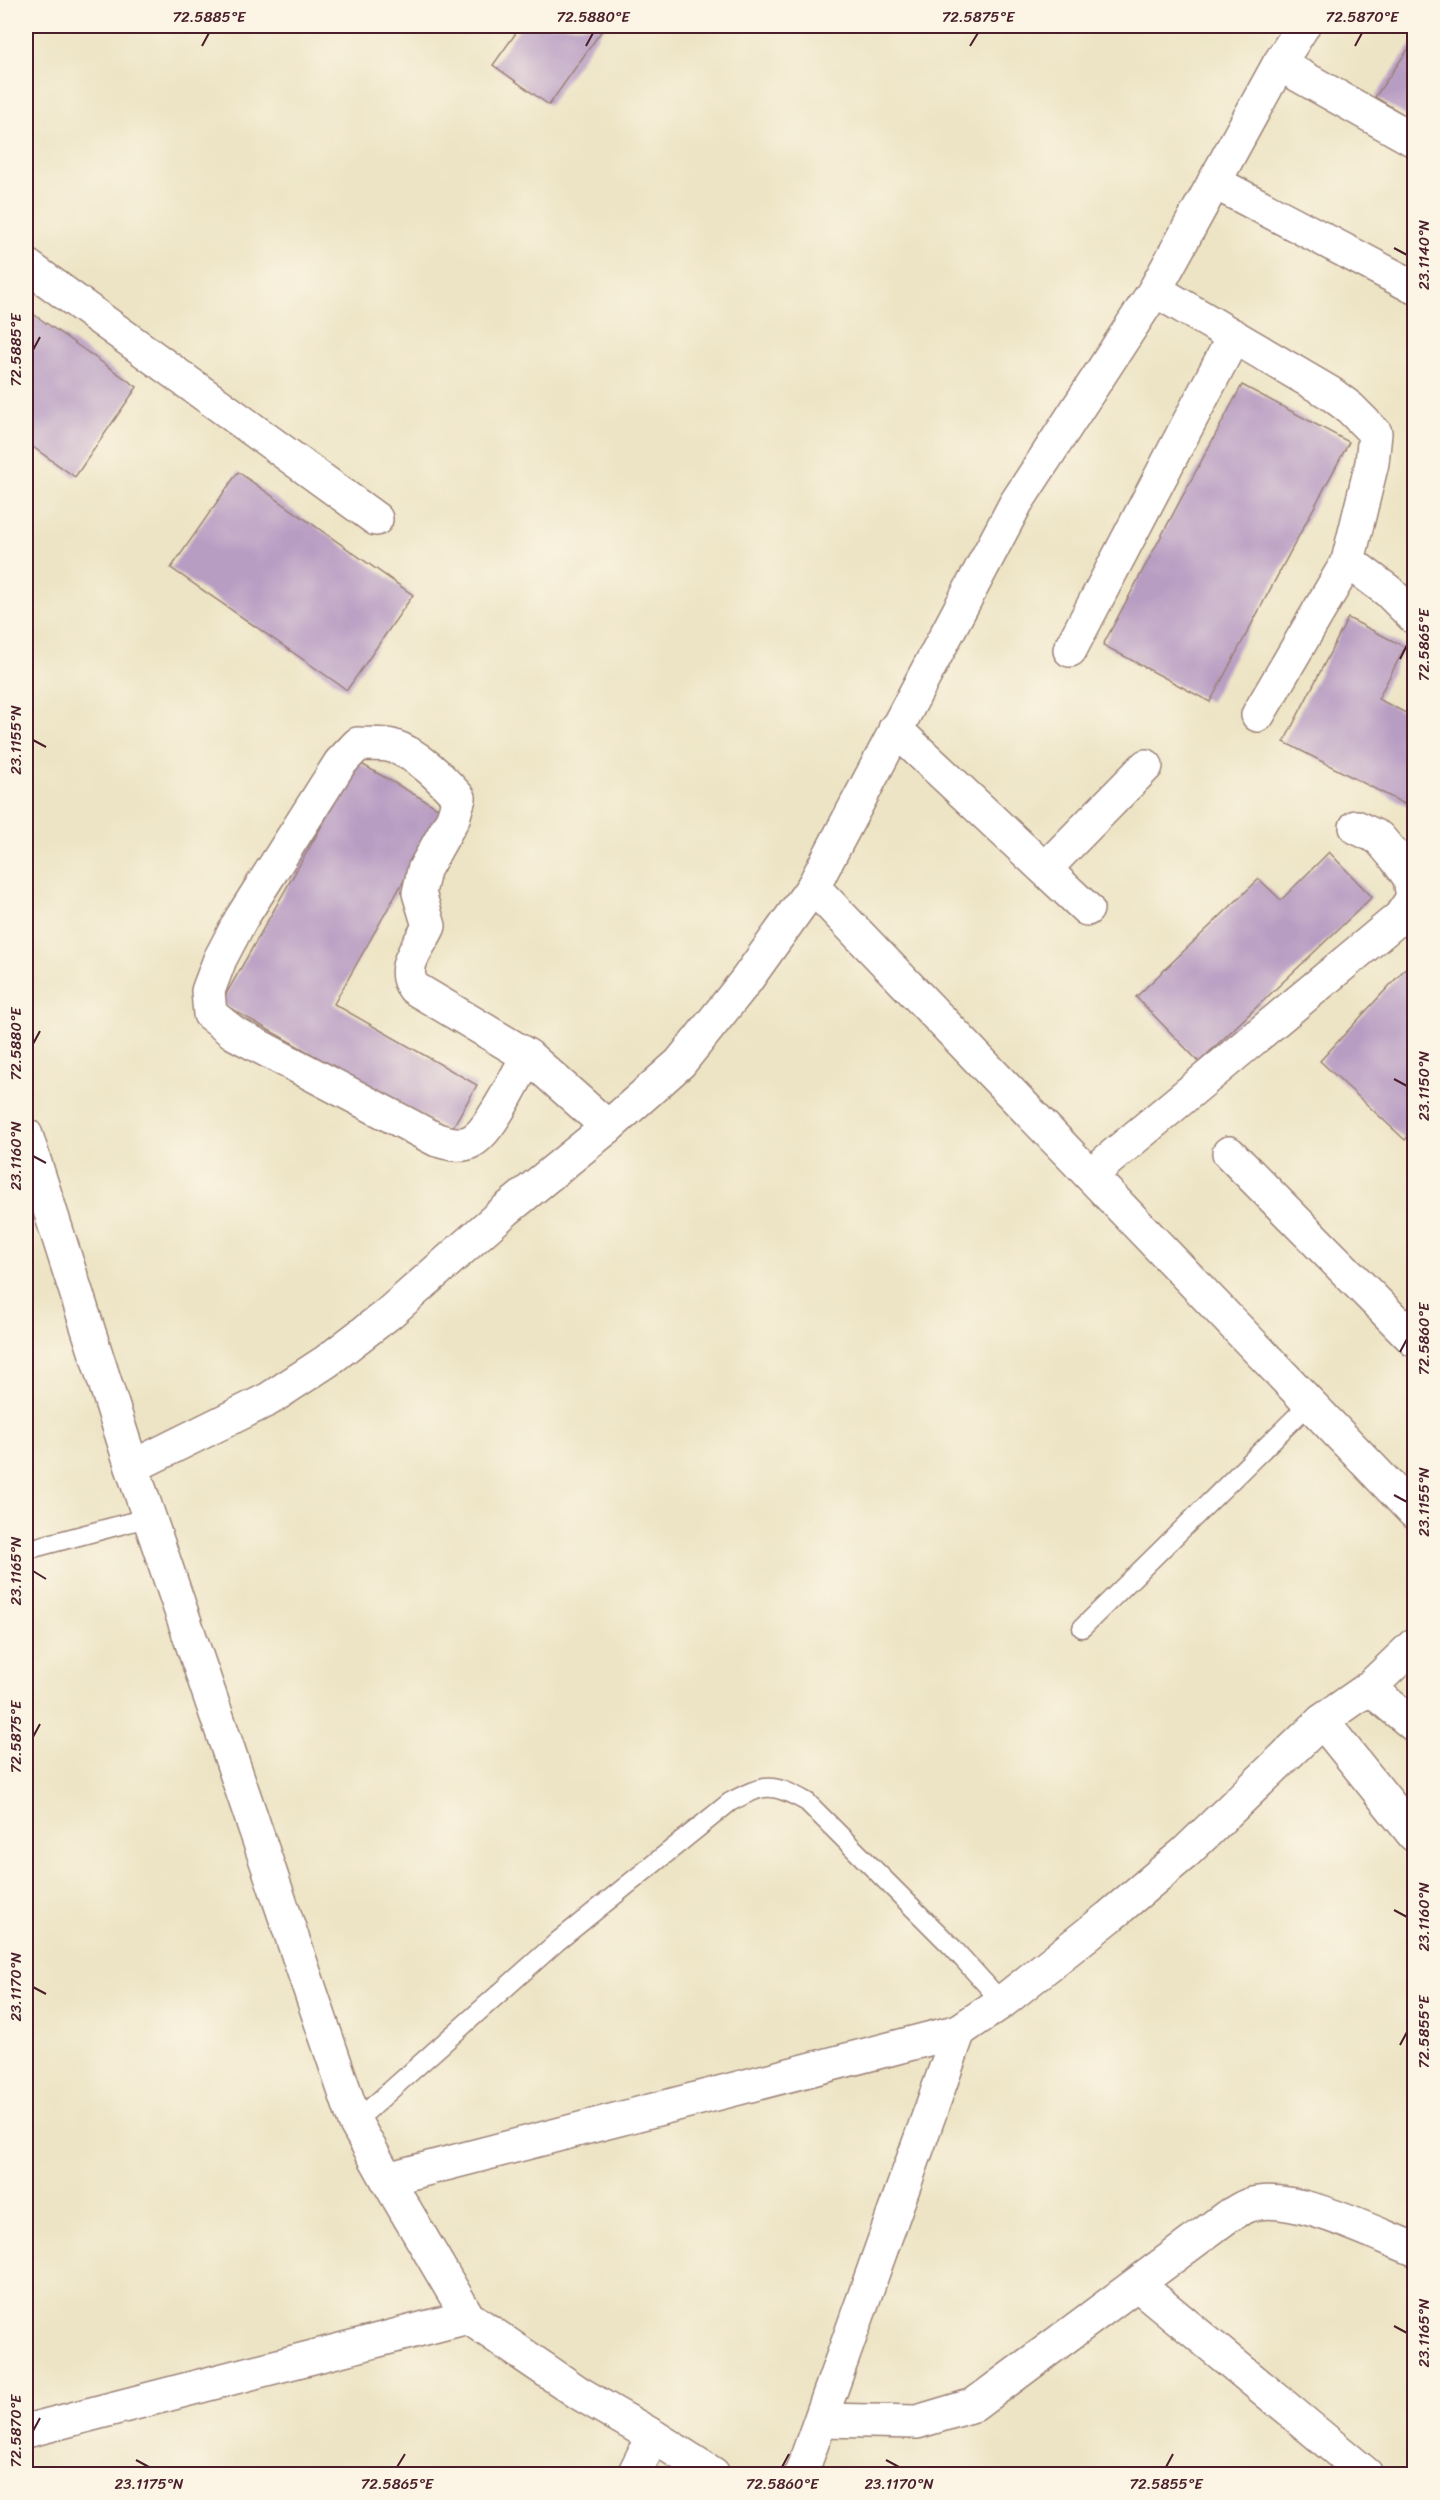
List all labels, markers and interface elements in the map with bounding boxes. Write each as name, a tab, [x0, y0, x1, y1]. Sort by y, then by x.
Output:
text: 72.5885°E	[173, 4, 247, 30]
text: 72.5880°E	[556, 4, 631, 30]
text: 72.5875°E	[942, 4, 1016, 30]
text: 72.5870°E	[1326, 4, 1400, 30]
text: 23.1140°N	[1411, 219, 1437, 290]
text: 72.5885°E	[3, 312, 29, 386]
text: 72.5865°E	[1411, 607, 1437, 681]
text: 23.1155°N	[3, 705, 29, 775]
text: 72.5880°E	[3, 1006, 29, 1081]
text: 23.1150°N	[1411, 1051, 1437, 1121]
text: 23.1160°N	[3, 1121, 29, 1191]
text: 72.5860°E	[1411, 1301, 1437, 1375]
text: 23.1155°N	[1411, 1467, 1437, 1537]
text: 23.1165°N	[3, 1536, 29, 1605]
text: 72.5875°E	[3, 1699, 29, 1773]
text: 23.1160°N	[1411, 1882, 1437, 1952]
text: 23.1170°N	[3, 1952, 29, 2022]
text: 72.5855°E	[1411, 1994, 1437, 2069]
text: 23.1165°N	[1411, 2298, 1437, 2367]
text: 72.5870°E	[3, 2393, 29, 2467]
text: 23.1175°N	[115, 2471, 184, 2497]
text: 72.5865°E	[361, 2471, 435, 2497]
text: 72.5860°E	[746, 2471, 820, 2497]
text: 23.1170°N	[864, 2471, 934, 2497]
text: 72.5855°E	[1129, 2471, 1204, 2497]

